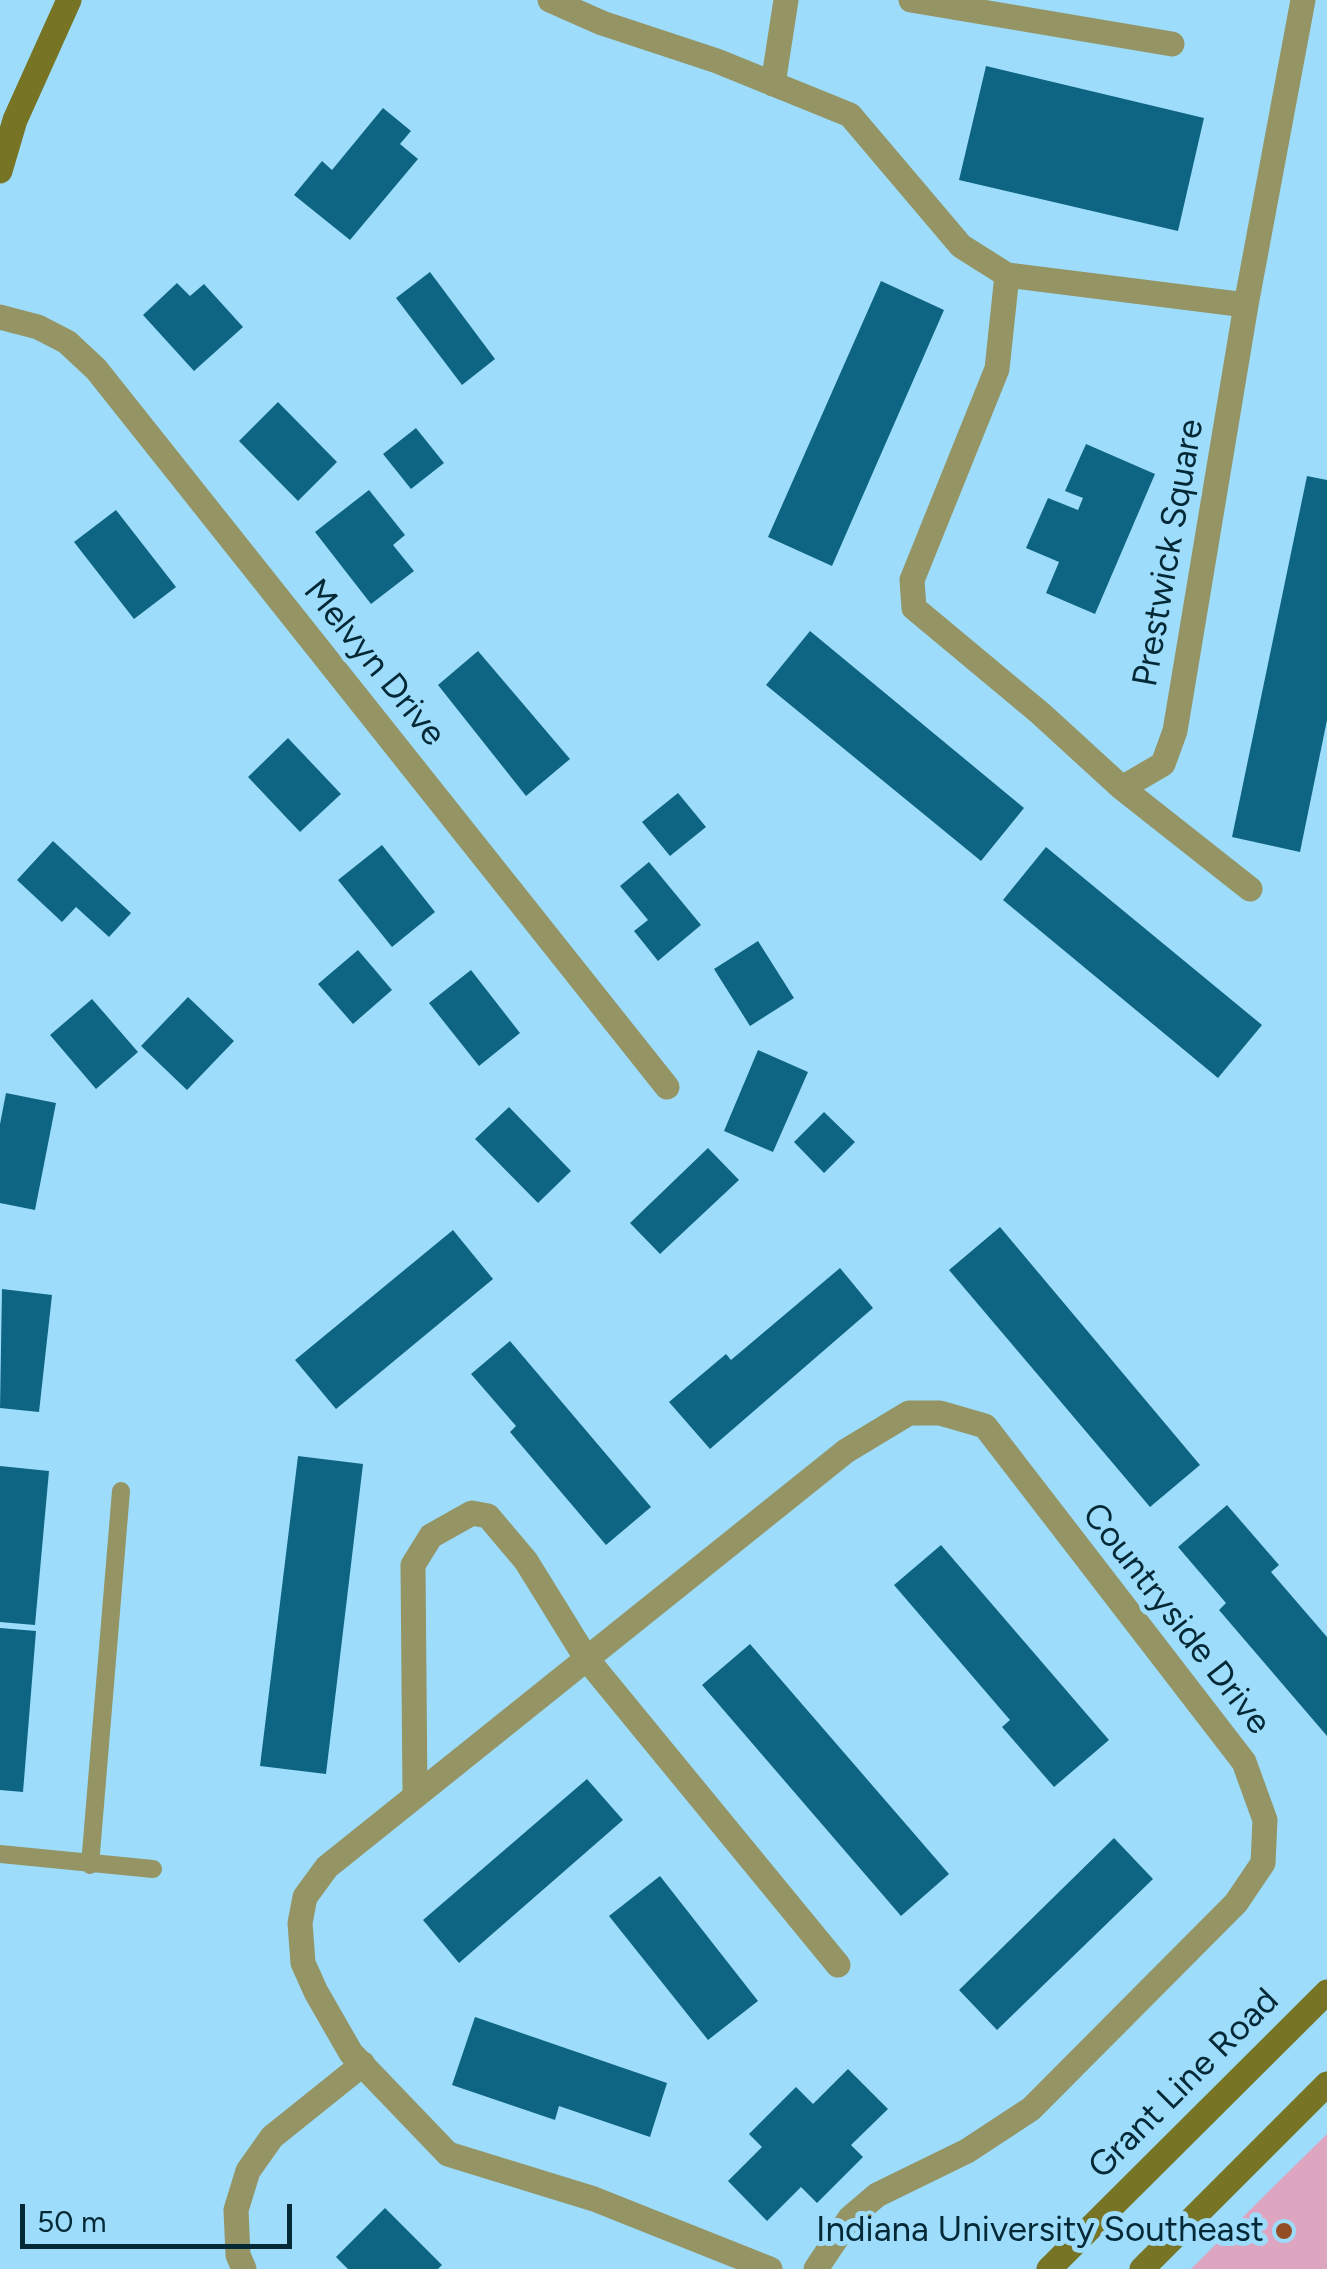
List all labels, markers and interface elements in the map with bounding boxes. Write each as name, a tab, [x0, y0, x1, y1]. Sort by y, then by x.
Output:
street label: Prestwick Square	[1125, 416, 1213, 690]
street label: Melvyn Drive	[294, 571, 454, 755]
street label: Countryside Drive	[1073, 1495, 1279, 1743]
street label: Grant Line Road	[1080, 1980, 1288, 2188]
scale bar	[25, 2184, 298, 2246]
text: 50 m	[37, 2203, 106, 2240]
place label: Indiana University Southeast	[816, 2210, 1264, 2252]
marker: Indiana University Southeast	[1273, 2220, 1295, 2242]

